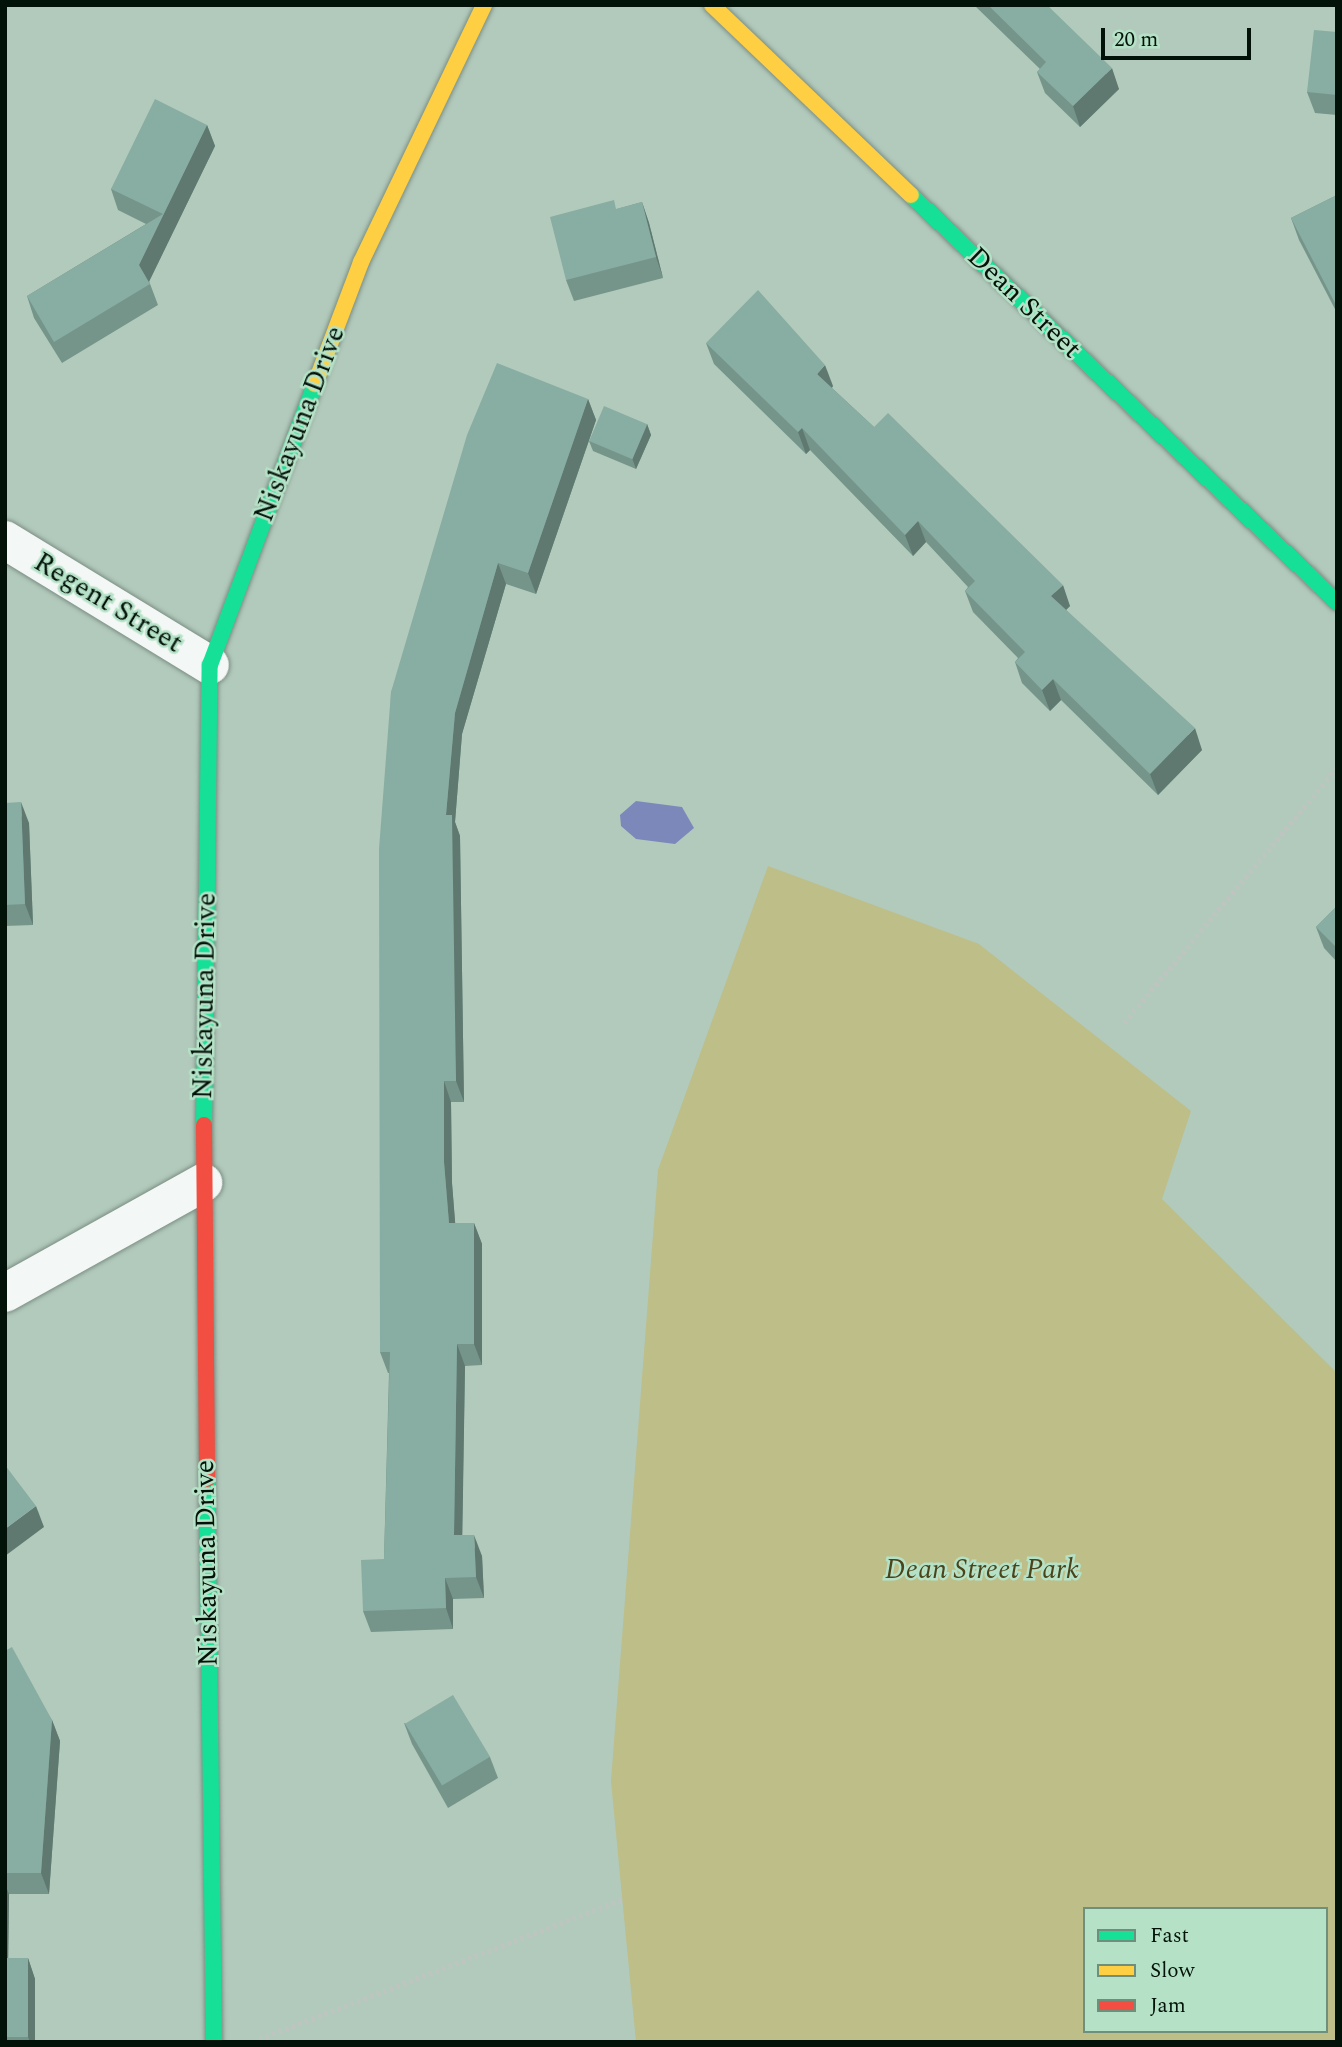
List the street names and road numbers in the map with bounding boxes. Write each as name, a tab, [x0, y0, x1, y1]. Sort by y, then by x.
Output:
street label: Dean Street	[960, 240, 1088, 366]
street label: Niskayuna Drive	[247, 322, 353, 526]
street label: Regent Street	[28, 546, 188, 660]
street label: Niskayuna Drive	[186, 892, 224, 1100]
street label: Niskayuna Drive	[188, 1459, 226, 1667]

